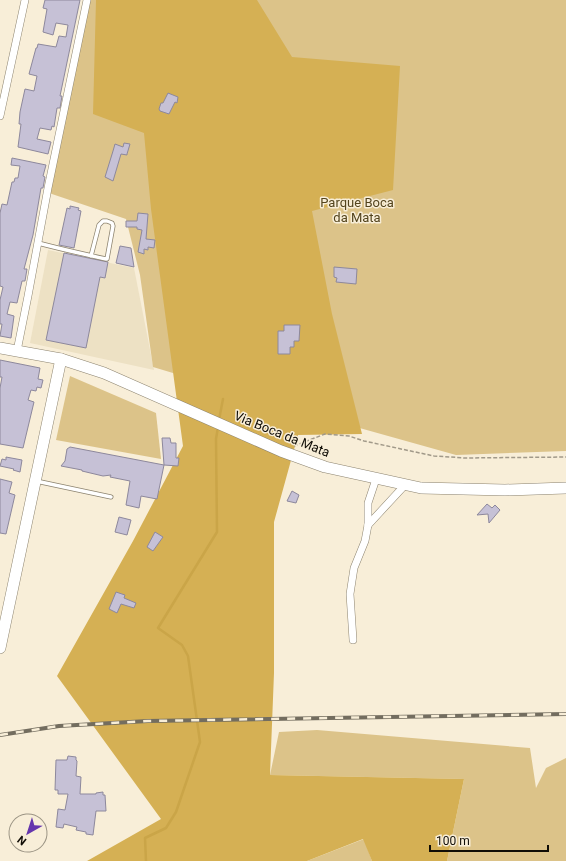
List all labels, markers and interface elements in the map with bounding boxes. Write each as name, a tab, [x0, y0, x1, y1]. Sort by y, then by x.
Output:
park label: Parque Boca da Mata	[320, 195, 394, 225]
street label: Via Boca da Mata	[232, 408, 332, 460]
north arrow	[8, 813, 48, 853]
scale bar	[430, 827, 548, 853]
text: N	[15, 833, 29, 848]
text: 100 m	[436, 834, 470, 848]

